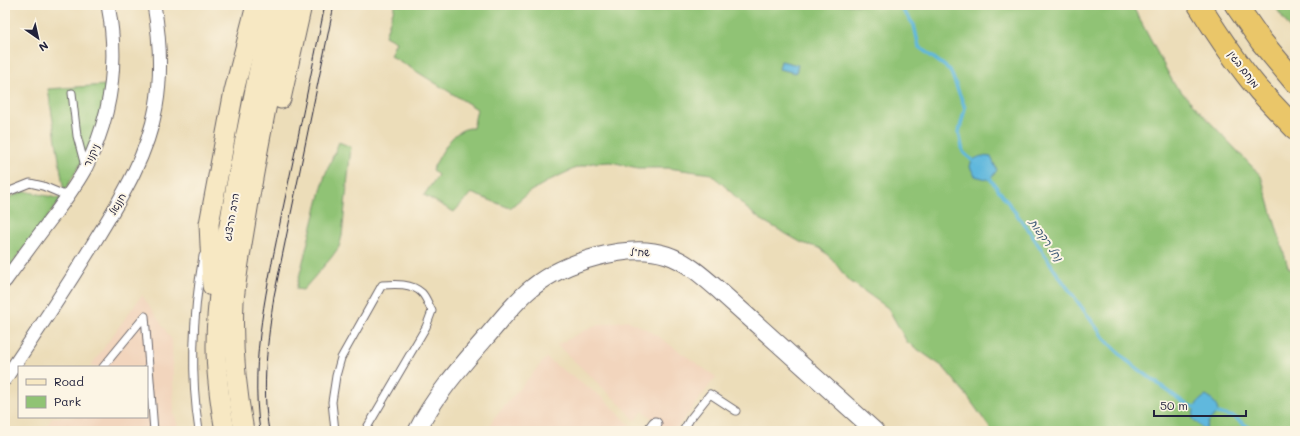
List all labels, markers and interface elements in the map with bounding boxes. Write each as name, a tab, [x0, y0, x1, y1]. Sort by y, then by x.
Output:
north arrow	[18, 18, 58, 58]
text: N	[36, 38, 52, 55]
street label: מנחם בגין	[1225, 47, 1263, 91]
street label: ניקנור	[80, 141, 102, 169]
street label: חננאל	[105, 190, 129, 218]
street label: הרב הרצוג	[220, 192, 242, 242]
water label: נחל רקפות	[1026, 215, 1067, 265]
street label: שח"ל	[630, 245, 650, 259]
legend	[18, 366, 148, 418]
text: Road	[54, 373, 84, 389]
scale bar	[1154, 392, 1246, 418]
text: Park	[54, 393, 81, 409]
text: 50 m	[1160, 397, 1188, 413]

